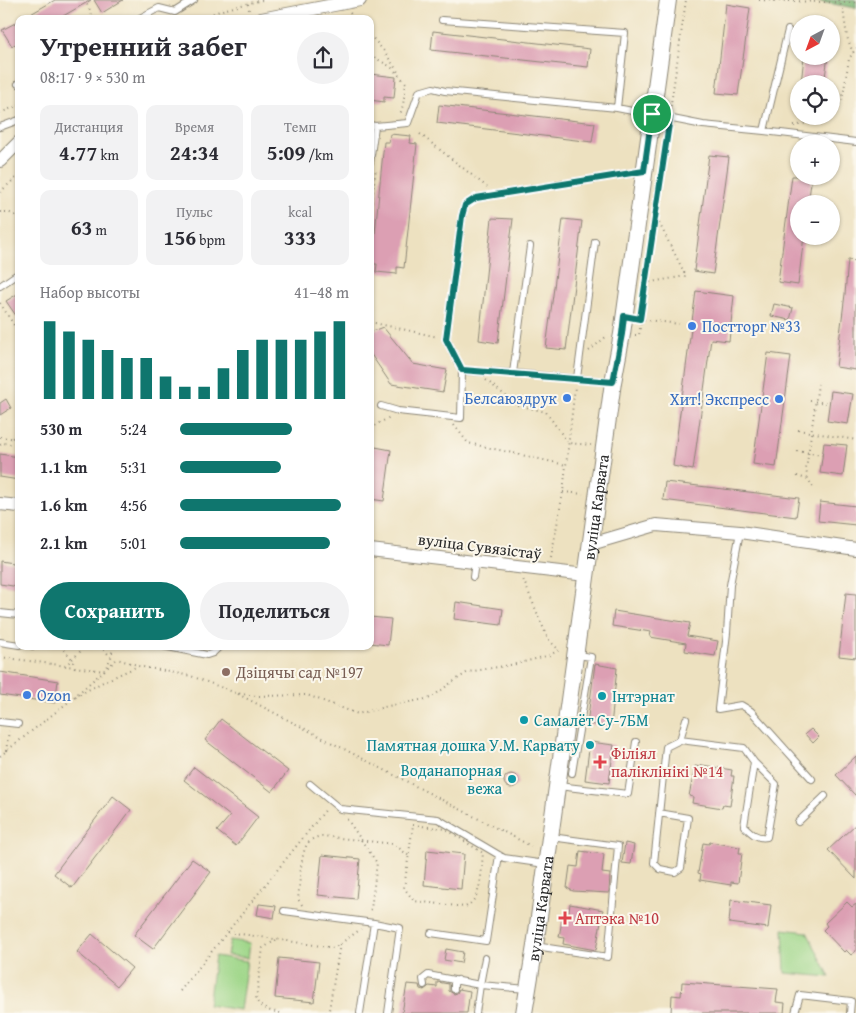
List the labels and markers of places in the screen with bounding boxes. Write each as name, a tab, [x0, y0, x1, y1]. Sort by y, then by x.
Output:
pin	[631, 93, 673, 135]
place label: Постторг №33	[702, 314, 801, 338]
marker: Постторг №33	[686, 320, 698, 332]
place label: Белсаюздрук	[465, 386, 558, 410]
place label: Хит! Экспресс	[670, 387, 769, 411]
marker: Белсаюздрук	[561, 392, 573, 404]
marker: Хит! Экспресс	[773, 393, 785, 405]
place label: Дзіцячы сад №197	[235, 660, 364, 684]
marker: Дзіцячы сад №197	[220, 666, 232, 678]
place label: Ozon	[37, 683, 71, 707]
place label: Інтэрнат	[612, 684, 675, 708]
marker: Ozon	[21, 689, 33, 701]
marker: Інтэрнат	[596, 690, 608, 702]
place label: Самалёт Су-7БМ	[534, 708, 649, 732]
marker: Самалёт Су-7БМ	[518, 714, 530, 726]
place label: Памятная дошка У.М. Карвату	[367, 733, 580, 757]
marker: Памятная дошка У.М. Карвату	[584, 739, 596, 751]
place label: Філіял паліклінікі №14	[611, 741, 724, 783]
marker: Філіял паліклінікі №14	[593, 755, 607, 769]
place label: Воданапорная вежа	[401, 758, 502, 800]
marker: Воданапорная вежа	[506, 773, 518, 785]
place label: Аптэка №10	[575, 906, 659, 930]
marker: Аптэка №10	[559, 912, 571, 924]

